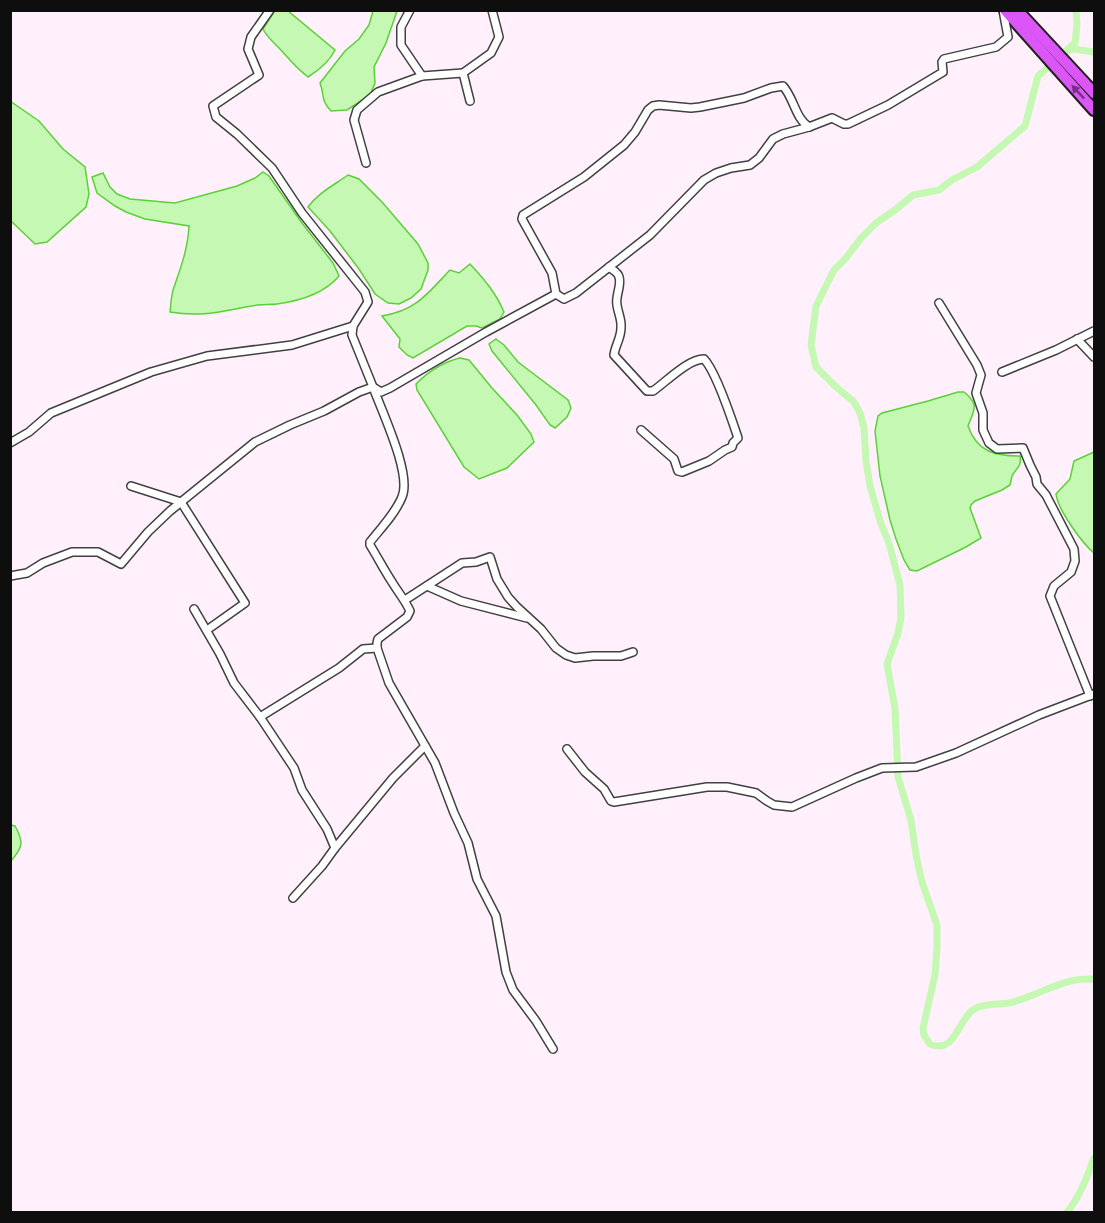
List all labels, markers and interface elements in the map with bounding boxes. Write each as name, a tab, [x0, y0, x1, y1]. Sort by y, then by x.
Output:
one-way arrow	[1071, 85, 1085, 100]

